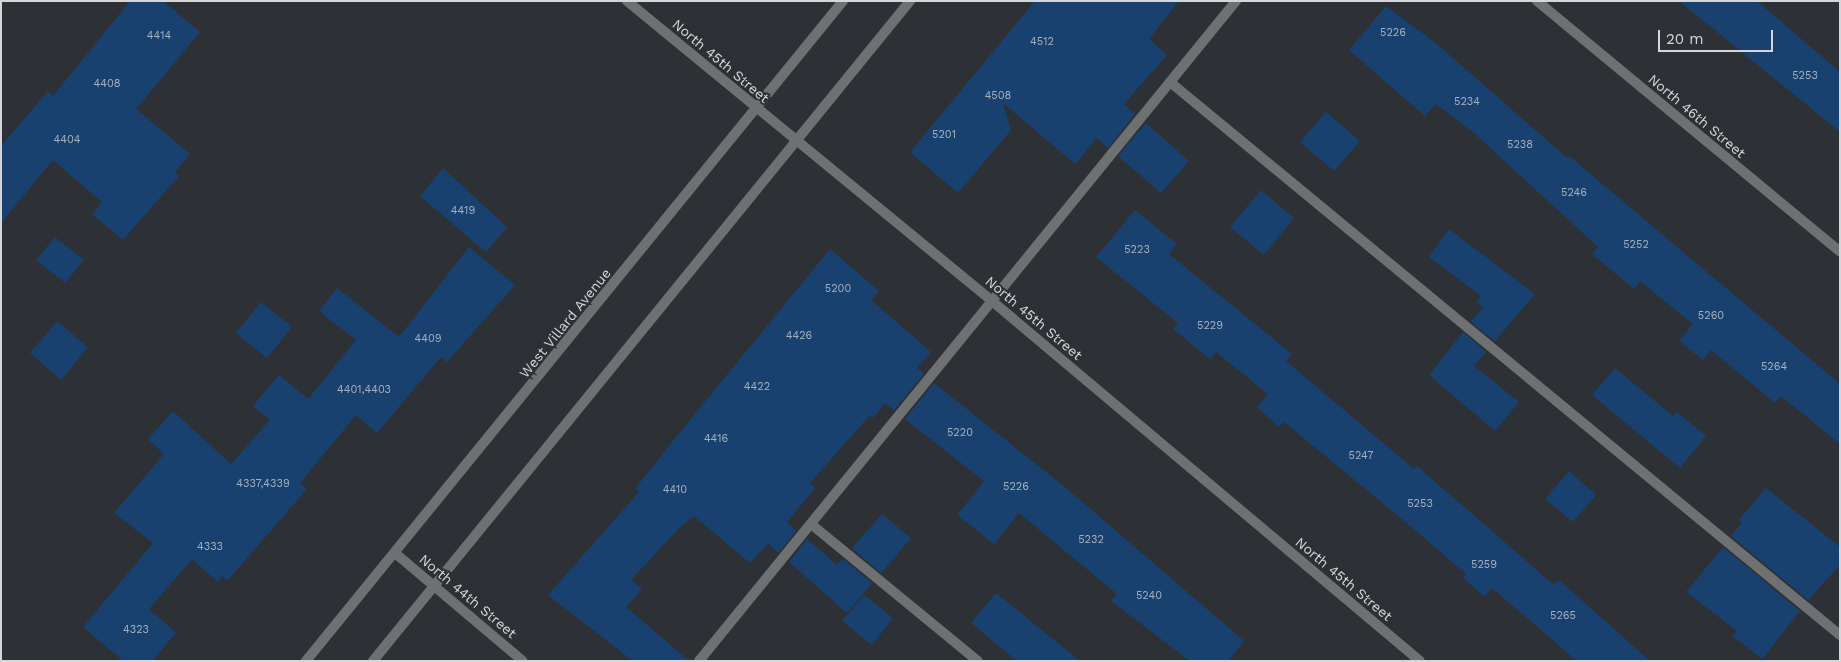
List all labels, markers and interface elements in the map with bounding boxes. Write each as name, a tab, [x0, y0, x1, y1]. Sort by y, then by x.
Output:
street label: North 45th Street	[669, 16, 773, 106]
scale bar	[1661, 20, 1776, 52]
house number: 5226	[1380, 26, 1406, 40]
house number: 4414	[147, 29, 171, 43]
text: 20 m	[1666, 30, 1704, 48]
house number: 4512	[1030, 35, 1054, 49]
house number: 5253	[1792, 69, 1818, 83]
street label: North 46th Street	[1645, 70, 1749, 162]
house number: 4408	[93, 77, 121, 91]
house number: 4508	[985, 89, 1011, 103]
house number: 5234	[1454, 95, 1480, 109]
house number: 5201	[932, 128, 956, 142]
house number: 4404	[53, 133, 81, 147]
house number: 5238	[1507, 138, 1533, 152]
house number: 5246	[1561, 186, 1587, 200]
house number: 4419	[451, 204, 475, 218]
house number: 5252	[1623, 238, 1649, 252]
house number: 5223	[1124, 243, 1150, 257]
street label: West Villard Avenue	[515, 265, 615, 381]
street label: North 45th Street	[982, 273, 1086, 363]
house number: 5200	[825, 282, 851, 296]
house number: 5260	[1698, 309, 1724, 323]
house number: 5229	[1197, 319, 1223, 333]
house number: 4426	[786, 329, 812, 343]
house number: 4409	[414, 332, 442, 346]
house number: 5264	[1761, 360, 1787, 374]
house number: 4422	[744, 380, 770, 394]
house number: 4401,4403	[337, 383, 391, 397]
house number: 5220	[947, 426, 973, 440]
house number: 4416	[704, 432, 728, 446]
house number: 5247	[1349, 449, 1373, 463]
house number: 4337,4339	[236, 477, 290, 491]
house number: 5226	[1003, 480, 1029, 494]
house number: 4410	[663, 483, 687, 497]
house number: 5253	[1407, 497, 1433, 511]
house number: 5232	[1078, 533, 1104, 547]
street label: North 45th Street	[1292, 534, 1396, 624]
house number: 4333	[197, 540, 223, 554]
street label: North 44th Street	[416, 550, 520, 642]
house number: 5259	[1471, 558, 1497, 572]
house number: 5240	[1136, 589, 1162, 603]
house number: 5265	[1550, 609, 1576, 623]
house number: 4323	[123, 623, 149, 637]

